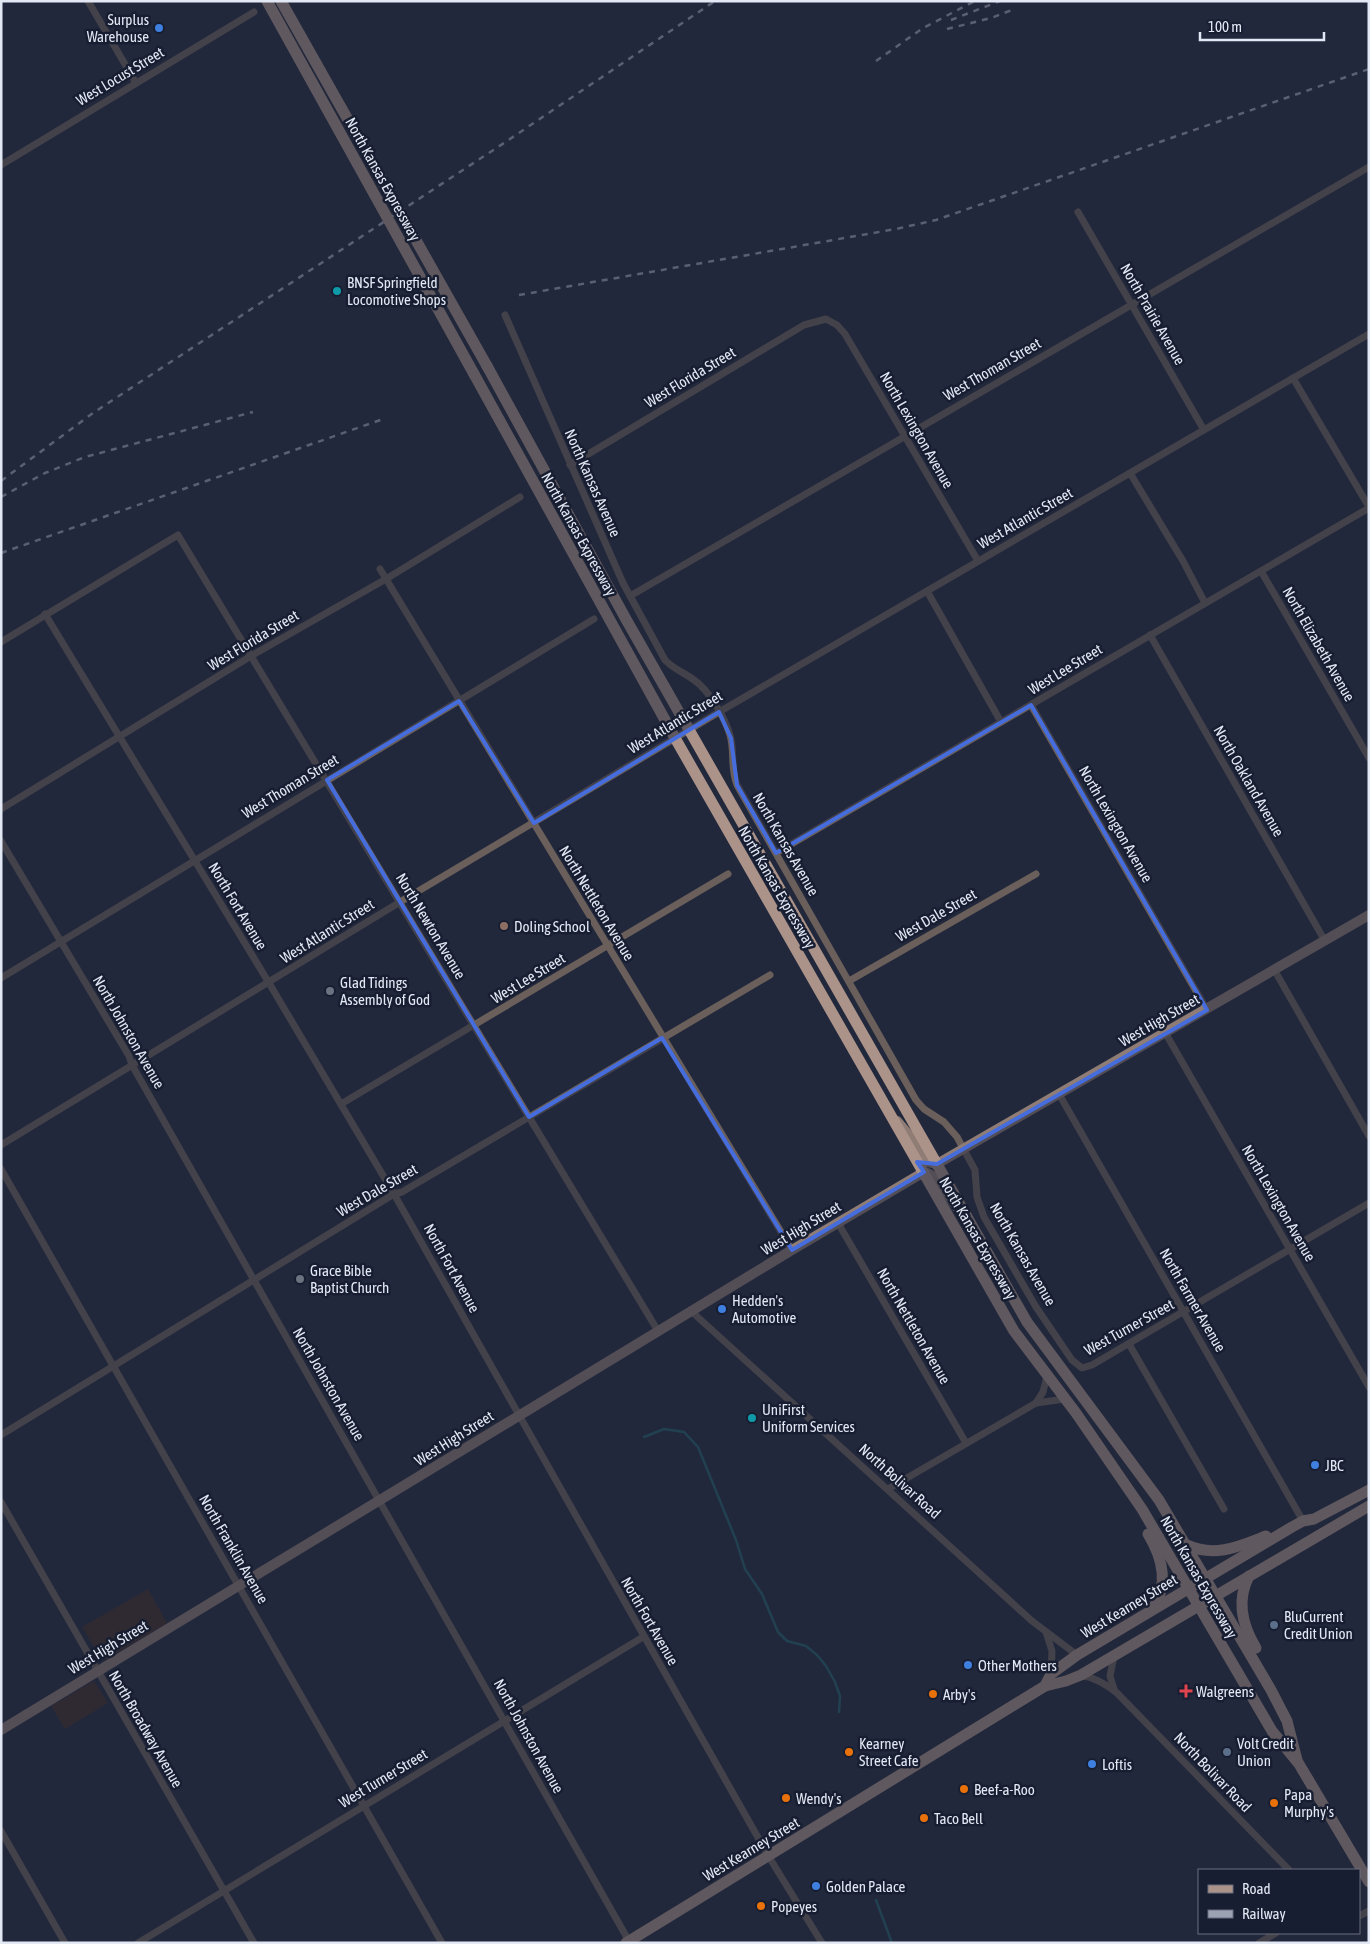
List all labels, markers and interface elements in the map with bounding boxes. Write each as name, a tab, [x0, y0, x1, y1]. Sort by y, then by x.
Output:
scale bar	[1200, 10, 1324, 42]
place label: Surplus Warehouse	[87, 11, 149, 45]
text: 100 m	[1208, 18, 1242, 35]
marker: Surplus Warehouse	[153, 22, 165, 34]
street label: West Locust Street	[73, 43, 167, 109]
street label: North Kansas Expressway	[342, 114, 424, 244]
street label: North Prairie Avenue	[1117, 260, 1189, 368]
place label: BNSF Springfield Locomotive Shops	[347, 274, 446, 308]
marker: BNSF Springfield Locomotive Shops	[331, 285, 343, 297]
street label: West Thoman Street	[940, 334, 1044, 404]
street label: West Florida Street	[642, 343, 738, 411]
street label: North Lexington Avenue	[877, 369, 957, 491]
street label: North Kansas Avenue	[562, 426, 624, 540]
street label: North Kansas Expressway	[538, 469, 620, 599]
street label: West Atlantic Street	[974, 484, 1076, 552]
street label: North Elizabeth Avenue	[1279, 584, 1359, 704]
street label: West Florida Street	[205, 606, 301, 674]
street label: West Lee Street	[1025, 640, 1105, 698]
street label: West Atlantic Street	[625, 687, 725, 757]
street label: North Oakland Avenue	[1210, 723, 1288, 840]
street label: West Thoman Street	[239, 751, 341, 821]
street label: North Lexington Avenue	[1076, 763, 1156, 885]
street label: North Kansas Avenue	[750, 789, 823, 899]
street label: North Kansas Expressway	[735, 823, 819, 951]
street label: North Nettleton Avenue	[556, 843, 638, 964]
street label: North Fort Avenue	[205, 859, 271, 953]
street label: North Newton Avenue	[393, 870, 469, 982]
street label: West Dale Street	[893, 885, 979, 945]
street label: West Atlantic Street	[277, 895, 377, 967]
place label: Doling School	[514, 918, 590, 935]
marker: Doling School	[498, 920, 510, 932]
street label: West Lee Street	[488, 949, 568, 1007]
street label: North Johnston Avenue	[90, 973, 168, 1092]
place label: Glad Tidings Assembly of God	[340, 974, 430, 1008]
marker: Glad Tidings Assembly of God	[324, 985, 336, 997]
street label: West High Street	[1116, 990, 1202, 1050]
street label: North Lexington Avenue	[1239, 1142, 1319, 1264]
street label: West Dale Street	[334, 1160, 420, 1220]
street label: North Kansas Expressway	[936, 1174, 1020, 1302]
street label: West High Street	[758, 1198, 844, 1258]
street label: North Kansas Avenue	[987, 1199, 1060, 1309]
street label: North Fort Avenue	[421, 1221, 483, 1315]
street label: North Farmer Avenue	[1156, 1245, 1230, 1355]
place label: Grace Bible Baptist Church	[310, 1262, 389, 1296]
street label: North Nettleton Avenue	[874, 1265, 954, 1387]
marker: Grace Bible Baptist Church	[294, 1273, 306, 1285]
place label: Hedden's Automotive	[732, 1292, 796, 1326]
street label: West Turner Street	[1081, 1295, 1177, 1359]
marker: Hedden's Automotive	[716, 1303, 728, 1315]
street label: North Johnston Avenue	[290, 1325, 368, 1444]
place label: UniFirst Uniform Services	[762, 1401, 855, 1435]
street label: West High Street	[411, 1407, 497, 1469]
marker: UniFirst Uniform Services	[746, 1412, 758, 1424]
street label: North Bolivar Road	[856, 1440, 944, 1522]
place label: JBC	[1325, 1457, 1344, 1474]
marker: JBC	[1309, 1459, 1321, 1471]
street label: North Franklin Avenue	[196, 1492, 272, 1607]
street label: North Kansas Expressway	[1157, 1513, 1241, 1641]
street label: West Kearney Street	[1078, 1571, 1180, 1641]
street label: North Fort Avenue	[618, 1574, 682, 1668]
place label: BluCurrent Credit Union	[1284, 1608, 1353, 1642]
street label: West High Street	[65, 1617, 151, 1677]
marker: BluCurrent Credit Union	[1268, 1619, 1280, 1631]
place label: Other Mothers	[978, 1657, 1057, 1674]
marker: Other Mothers	[962, 1659, 974, 1671]
street label: North Broadway Avenue	[106, 1668, 186, 1791]
street label: North Johnston Avenue	[491, 1676, 567, 1796]
place label: Walgreens	[1196, 1683, 1254, 1700]
marker: Walgreens	[1180, 1685, 1192, 1697]
place label: Arby's	[943, 1686, 976, 1703]
marker: Arby's	[927, 1688, 939, 1700]
street label: North Bolivar Road	[1171, 1729, 1255, 1815]
place label: Kearney Street Cafe	[859, 1735, 919, 1769]
place label: Volt Credit Union	[1237, 1735, 1294, 1769]
street label: West Turner Street	[336, 1745, 430, 1811]
marker: Kearney Street Cafe	[843, 1746, 855, 1758]
marker: Volt Credit Union	[1221, 1746, 1233, 1758]
place label: Loftis	[1102, 1756, 1132, 1773]
marker: Loftis	[1086, 1758, 1098, 1770]
place label: Beef-a-Roo	[974, 1781, 1035, 1798]
marker: Beef-a-Roo	[958, 1783, 970, 1795]
place label: Papa Murphy's	[1284, 1786, 1334, 1820]
place label: Wendy's	[796, 1790, 842, 1807]
marker: Wendy's	[780, 1792, 792, 1804]
marker: Papa Murphy's	[1268, 1797, 1280, 1809]
place label: Taco Bell	[934, 1810, 983, 1827]
marker: Taco Bell	[918, 1812, 930, 1824]
street label: West Kearney Street	[700, 1814, 802, 1884]
legend	[1198, 1869, 1360, 1934]
place label: Golden Palace	[826, 1878, 906, 1895]
marker: Golden Palace	[810, 1880, 822, 1892]
text: Road	[1242, 1880, 1271, 1897]
place label: Popeyes	[771, 1898, 817, 1915]
marker: Popeyes	[755, 1900, 767, 1912]
text: Railway	[1242, 1905, 1286, 1922]

